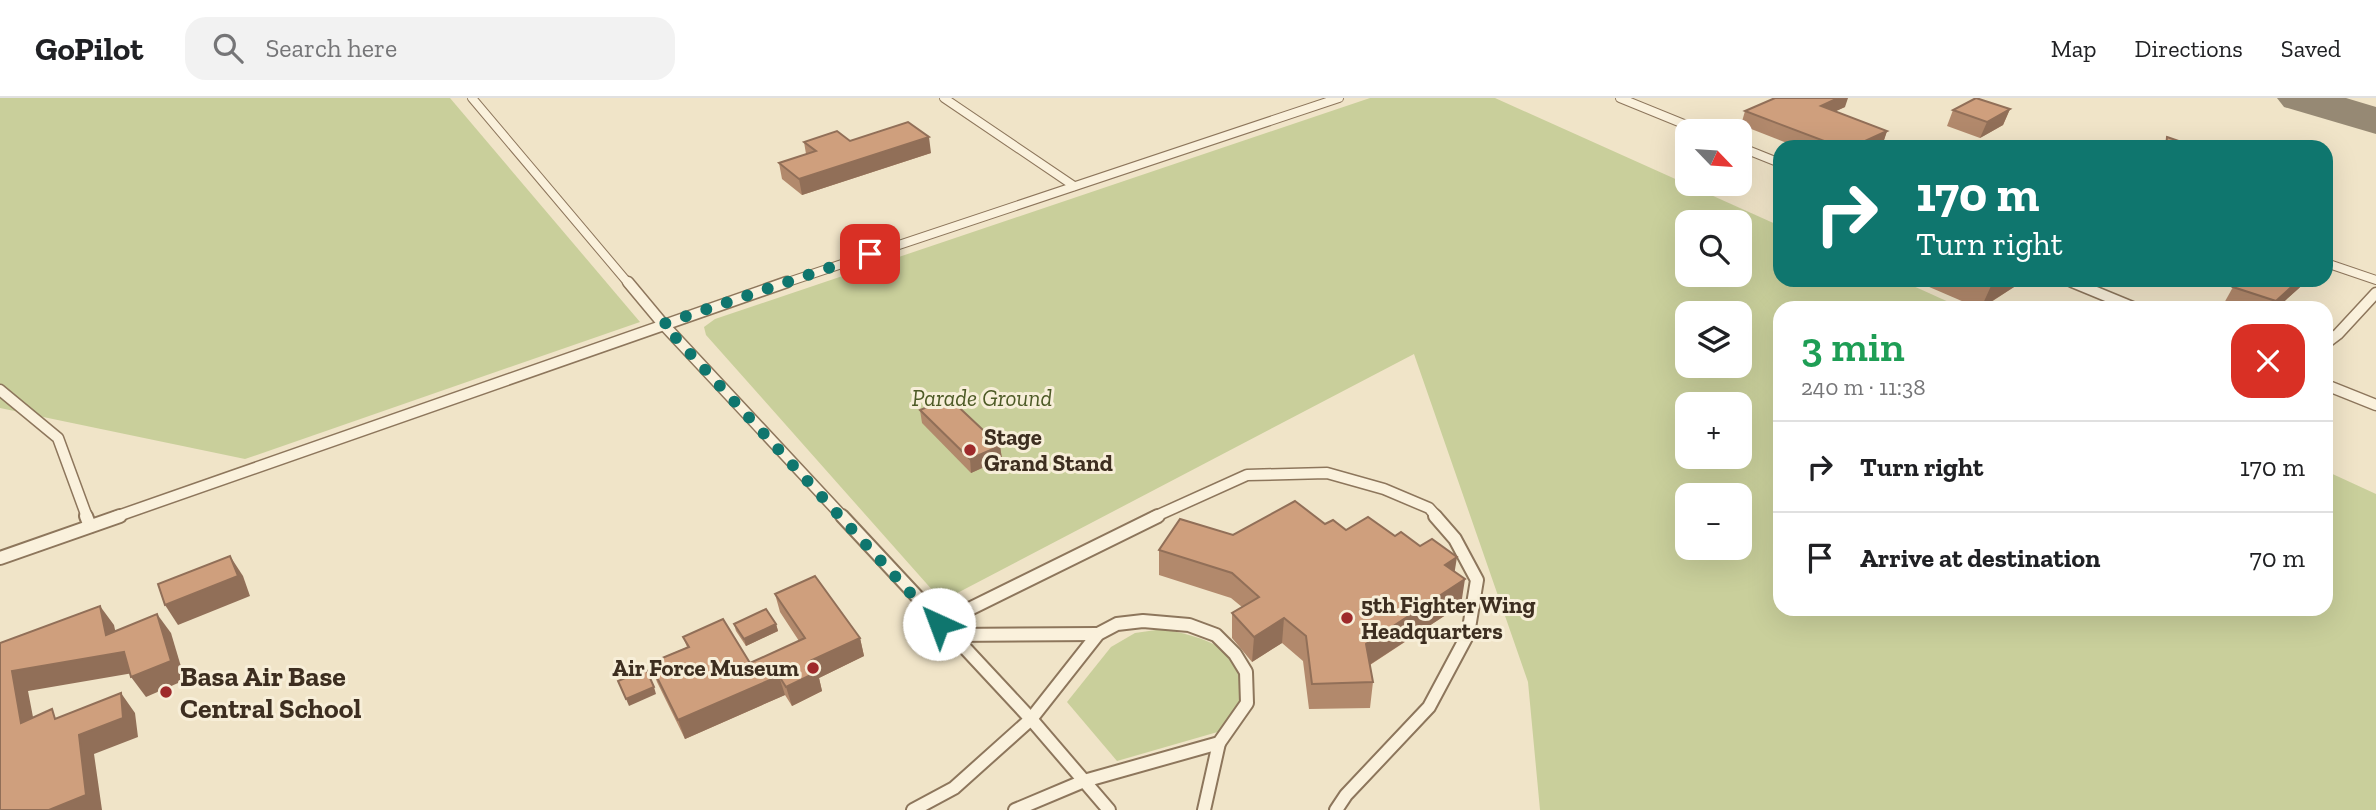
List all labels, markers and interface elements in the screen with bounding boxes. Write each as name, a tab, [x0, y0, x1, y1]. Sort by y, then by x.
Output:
search box	[185, 17, 675, 80]
text: GoPilot	[35, 29, 143, 68]
icon: search	[209, 29, 247, 67]
text: Search here	[265, 32, 397, 64]
text: Map	[2051, 34, 2097, 63]
text: Directions	[2135, 34, 2243, 63]
text: Saved	[2281, 34, 2341, 63]
north arrow	[1675, 119, 1752, 196]
map controls	[1675, 119, 1752, 560]
text: 170 m	[1916, 165, 2039, 224]
icon: right	[1801, 168, 1892, 259]
button: search	[1675, 210, 1752, 287]
pin	[840, 224, 900, 284]
text: Turn right	[1916, 225, 2063, 263]
icon: arrive	[851, 235, 889, 273]
button: layers	[1675, 301, 1752, 378]
text: 3 min	[1801, 321, 1905, 372]
button: close	[2231, 324, 2305, 398]
text: 240 m · 11:38	[1801, 373, 1926, 401]
park label: Parade Ground	[912, 384, 1053, 412]
button: +	[1675, 392, 1752, 469]
place label: Stage Grand Stand	[984, 423, 1113, 477]
marker: Stage Grand Stand	[962, 442, 978, 458]
icon: right	[1801, 448, 1839, 486]
text: Turn right	[1860, 451, 1983, 483]
text: 170 m	[2240, 451, 2305, 483]
button: −	[1675, 483, 1752, 560]
icon: arrive	[1801, 539, 1839, 577]
text: Arrive at destination	[1860, 542, 2100, 574]
text: 70 m	[2249, 542, 2305, 574]
position arrow	[902, 587, 976, 661]
place label: 5th Fighter Wing Headquarters	[1361, 591, 1535, 645]
marker: 5th Fighter Wing Headquarters	[1339, 610, 1355, 626]
place label: Air Force Museum	[612, 654, 799, 682]
place label: Basa Air Base Central School	[180, 660, 361, 725]
marker: Air Force Museum	[805, 660, 821, 676]
marker: Basa Air Base Central School	[158, 684, 174, 700]

